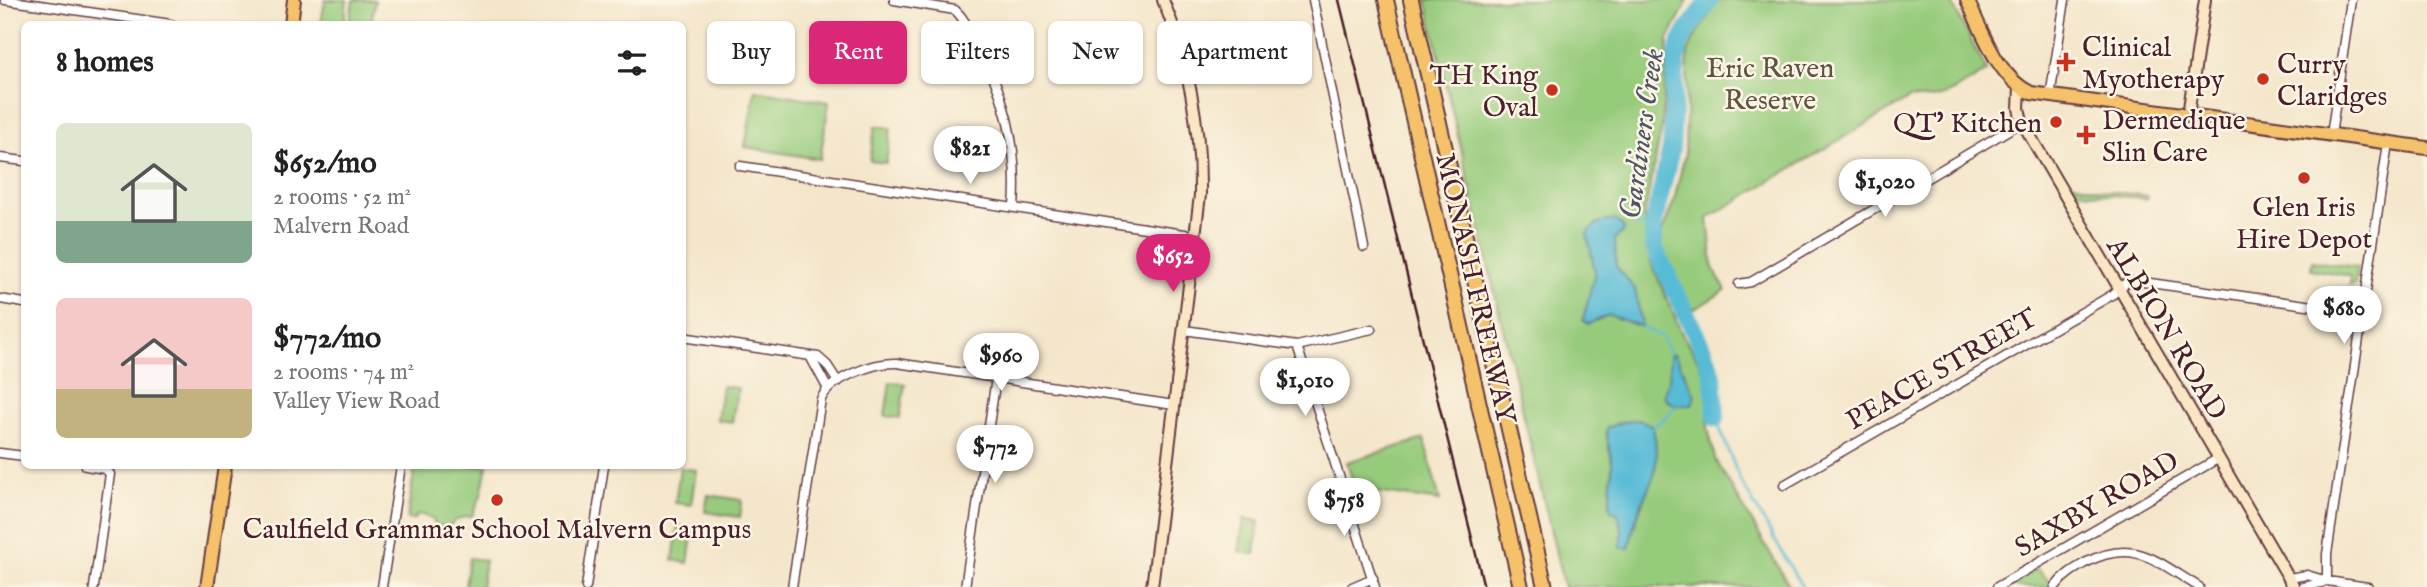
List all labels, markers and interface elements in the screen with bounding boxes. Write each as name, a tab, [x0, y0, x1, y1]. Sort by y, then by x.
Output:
chip: Buy	[707, 21, 795, 84]
chip: Rent	[809, 21, 907, 84]
chip: Filters	[921, 21, 1034, 84]
chip: New	[1048, 21, 1143, 84]
chip: Apartment	[1157, 21, 1312, 84]
place label: Clinical Myotherapy	[2082, 31, 2225, 98]
text: 8 homes	[56, 44, 154, 82]
icon: filters	[613, 44, 651, 82]
water label: Gardiners Creek	[1612, 46, 1674, 222]
place label: Curry Claridges	[2277, 48, 2387, 115]
park label: Eric Raven Reserve	[1706, 52, 1834, 119]
marker: Clinical Myotherapy	[2056, 52, 2076, 72]
place label: TH King Oval	[1430, 59, 1539, 126]
marker: Curry Claridges	[2255, 71, 2271, 87]
marker: TH King Oval	[1544, 82, 1560, 98]
place label: Dermedique Slin Care	[2102, 104, 2246, 171]
place label: QT' Kitchen	[1893, 107, 2042, 142]
marker: QT' Kitchen	[2048, 114, 2064, 130]
marker: Dermedique Slin Care	[2076, 125, 2096, 145]
pin: $821	[929, 127, 1011, 186]
text: $821	[949, 134, 991, 163]
text: $652/mo	[273, 145, 377, 183]
street label: MONASH FREEWAY	[1426, 150, 1523, 429]
icon: home	[112, 151, 196, 235]
pin: $1,020	[1828, 160, 1942, 219]
text: $1,020	[1855, 167, 1915, 196]
marker: Glen Iris Hire Depot	[2296, 170, 2312, 186]
text: 2 rooms · 52 m²	[273, 183, 411, 212]
place label: Glen Iris Hire Depot	[2236, 191, 2372, 258]
text: Malvern Road	[273, 212, 409, 241]
street label: ALBION ROAD	[2097, 231, 2234, 427]
pin: $652	[1132, 234, 1214, 294]
text: $652	[1152, 242, 1194, 271]
pin: $680	[2303, 286, 2385, 346]
text: $680	[2323, 294, 2365, 323]
street label: PEACE STREET	[1840, 301, 2045, 439]
text: $772/mo	[273, 320, 381, 358]
icon: home	[112, 326, 196, 410]
pin: $960	[960, 334, 1042, 393]
text: $960	[979, 341, 1023, 370]
text: 2 rooms · 74 m²	[273, 358, 414, 387]
pin: $1,010	[1248, 358, 1362, 418]
text: $1,010	[1276, 366, 1334, 395]
text: Valley View Road	[273, 387, 440, 416]
pin: $772	[954, 426, 1036, 485]
text: $772	[972, 433, 1018, 462]
street label: SAXBY ROAD	[2009, 444, 2185, 566]
pin: $758	[1303, 478, 1385, 538]
text: $758	[1324, 486, 1364, 515]
marker: Caulfield Grammar School Malvern Campus	[489, 492, 505, 508]
place label: Caulfield Grammar School Malvern Campus	[243, 513, 751, 548]

